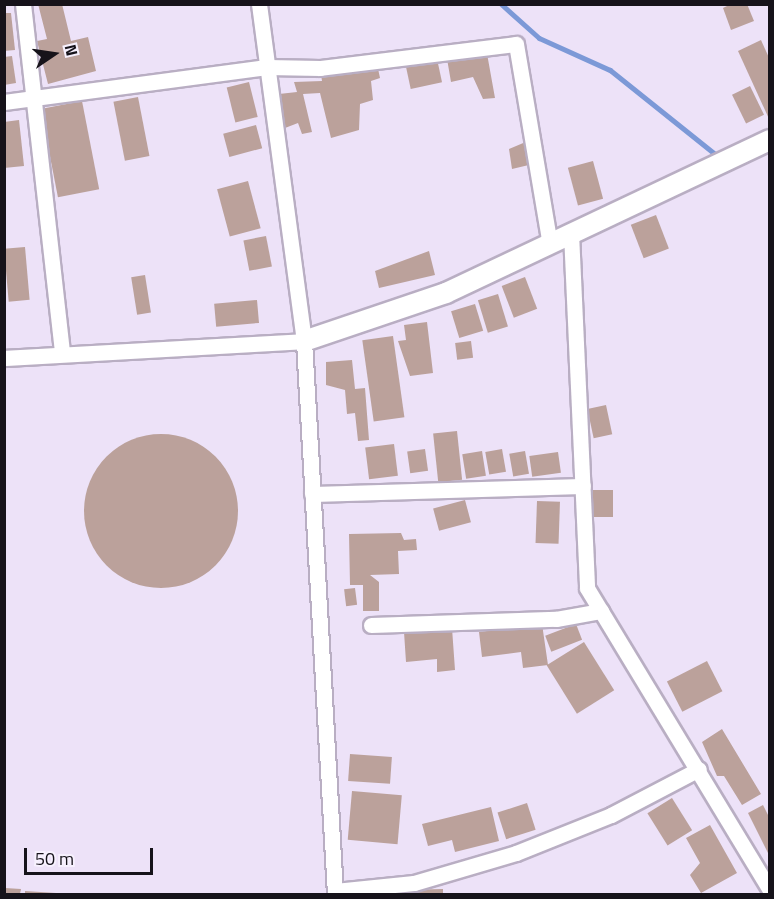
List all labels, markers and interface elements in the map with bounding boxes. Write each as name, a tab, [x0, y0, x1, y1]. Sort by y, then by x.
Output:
north arrow	[24, 24, 84, 84]
text: N	[59, 42, 84, 58]
scale bar	[27, 836, 156, 874]
text: 50 m	[35, 845, 74, 872]

